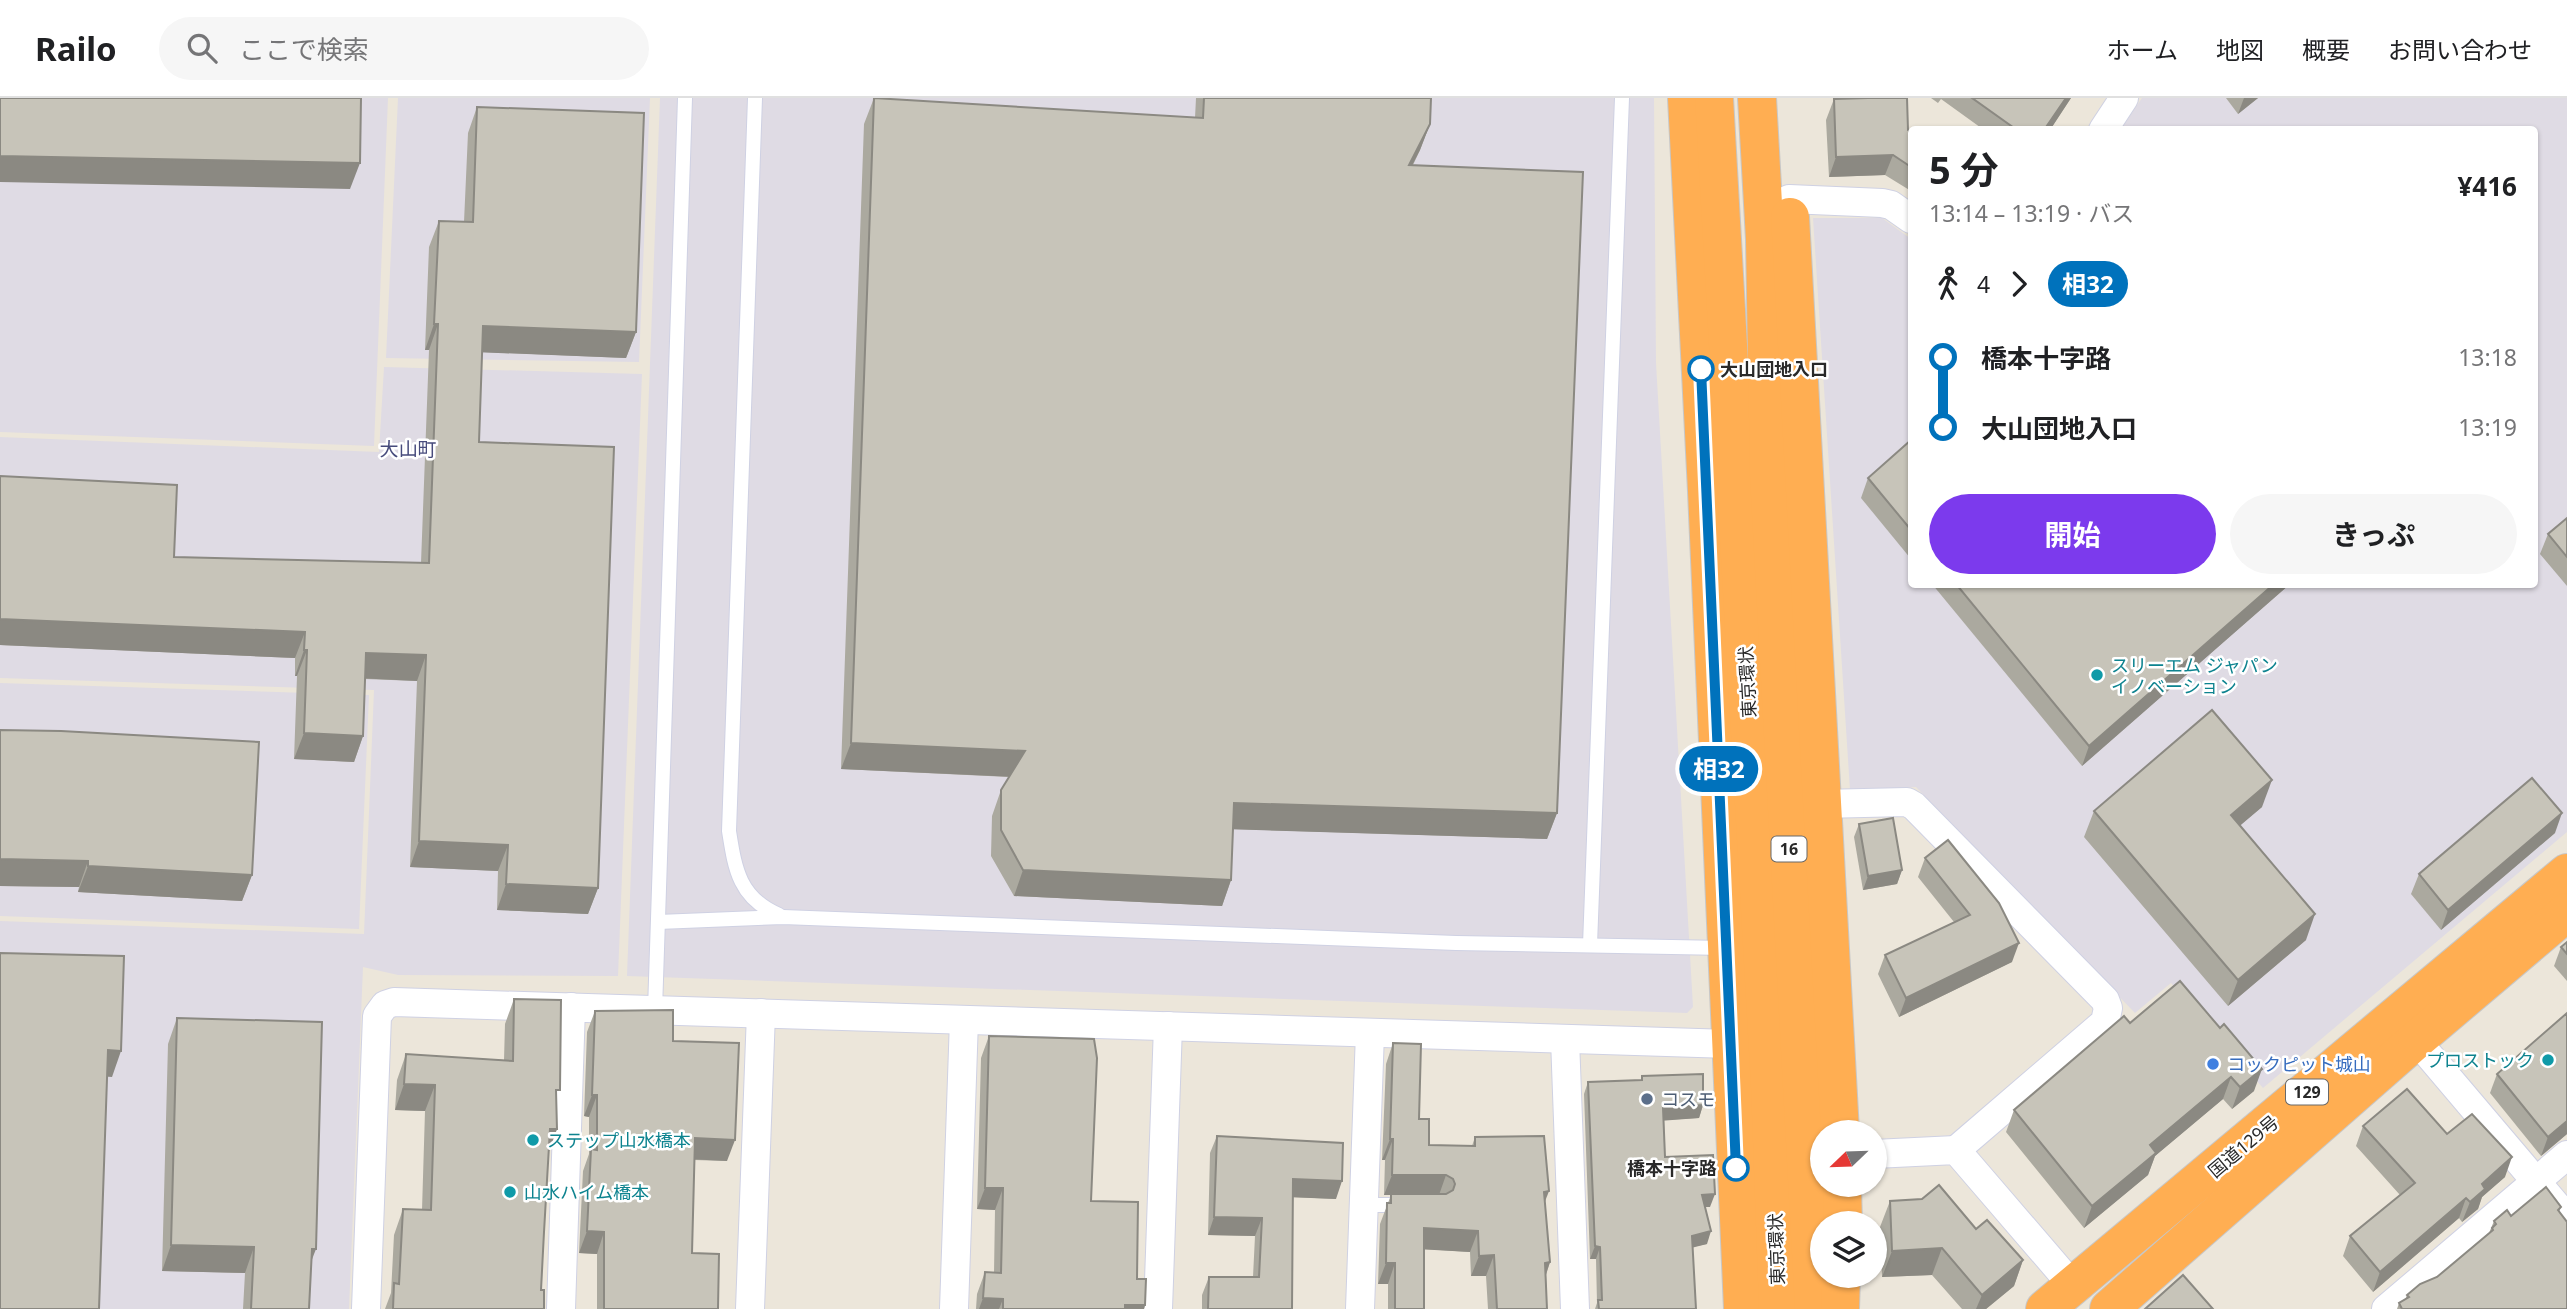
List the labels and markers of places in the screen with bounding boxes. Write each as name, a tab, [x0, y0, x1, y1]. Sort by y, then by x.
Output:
marker: 大山団地入口	[1688, 356, 1714, 382]
place label: 大山団地入口	[1720, 357, 1828, 381]
place label: スリーエム ジャパン イノベーション	[2111, 653, 2278, 698]
marker: スリーエム ジャパン イノベーション	[2089, 667, 2105, 683]
place label: プロストック	[2426, 1048, 2534, 1072]
place label: コックピット城山	[2227, 1052, 2371, 1076]
marker: プロストック	[2540, 1052, 2556, 1068]
marker: コックピット城山	[2205, 1056, 2221, 1072]
place label: コスモ	[1661, 1087, 1715, 1111]
marker: コスモ	[1639, 1091, 1655, 1107]
place label: ステップ山水橋本	[547, 1128, 691, 1152]
marker: ステップ山水橋本	[525, 1132, 541, 1148]
marker: 橋本十字路	[1723, 1155, 1749, 1181]
place label: 橋本十字路	[1627, 1156, 1717, 1180]
place label: 山水ハイム橋本	[524, 1180, 649, 1204]
marker: 山水ハイム橋本	[502, 1184, 518, 1200]

